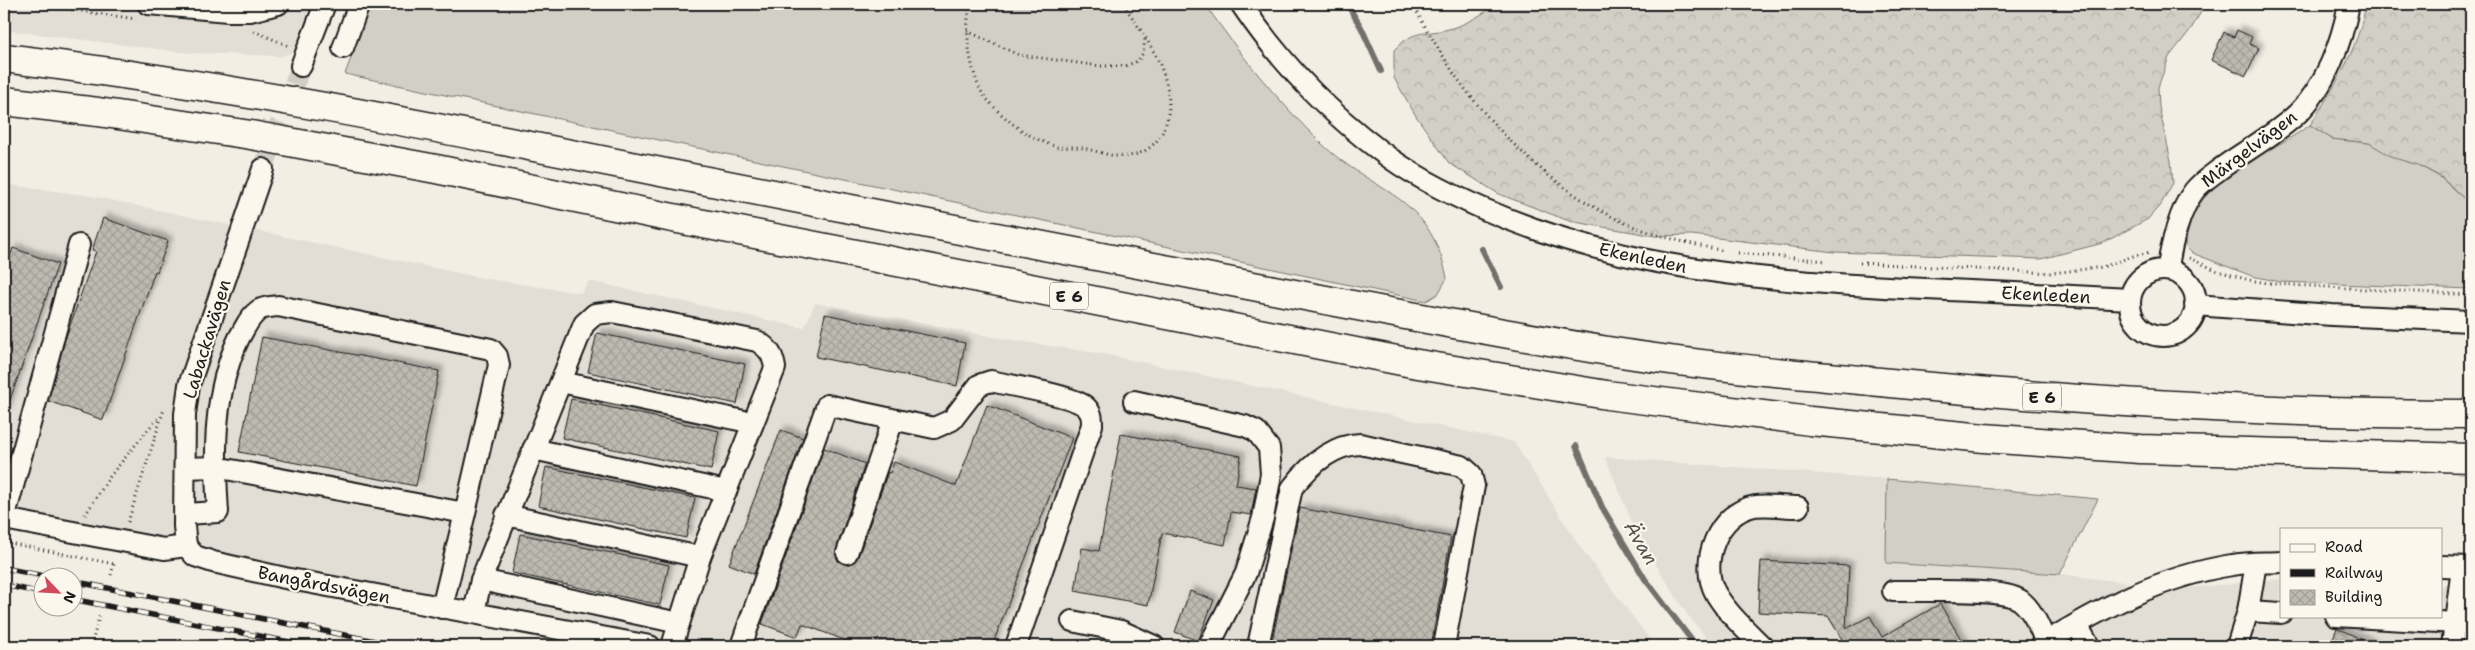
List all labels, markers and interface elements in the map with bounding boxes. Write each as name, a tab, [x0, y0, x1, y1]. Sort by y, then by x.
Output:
street label: Märgelvägen	[2196, 105, 2302, 193]
street label: Ekenleden	[1597, 237, 1689, 279]
street label: Labackavägen	[177, 276, 237, 402]
street label: Ekenleden	[2001, 281, 2091, 309]
road number: E 6	[1050, 282, 1088, 310]
road number: E 6	[2023, 384, 2061, 411]
water label: Ävan	[1618, 517, 1664, 569]
legend	[2280, 528, 2442, 618]
text: Road	[2325, 537, 2363, 557]
street label: Bangårdsvägen	[256, 560, 392, 610]
text: Railway	[2325, 563, 2383, 583]
north arrow	[32, 568, 82, 618]
text: Building	[2325, 587, 2382, 607]
text: N	[59, 589, 80, 606]

